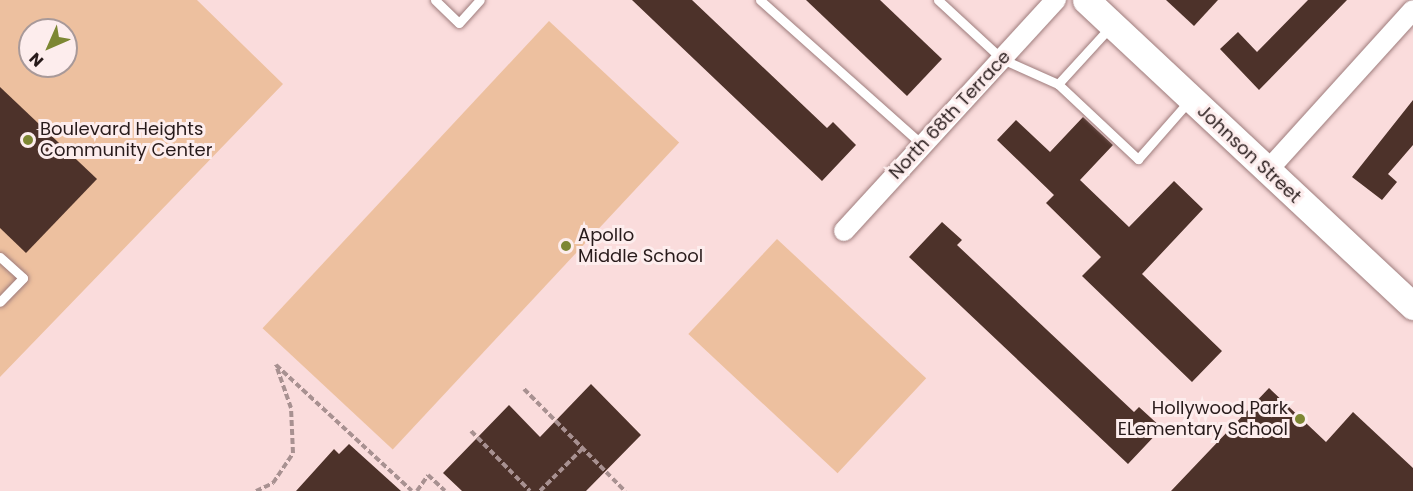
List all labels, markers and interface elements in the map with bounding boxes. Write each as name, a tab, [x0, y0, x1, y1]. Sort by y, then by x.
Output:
north arrow	[18, 18, 78, 78]
street label: North 68th Terrace	[885, 46, 1015, 184]
text: N	[24, 47, 49, 72]
street label: Johnson Street	[1193, 100, 1305, 208]
place label: Boulevard Heights Community Center	[40, 119, 212, 162]
marker: Boulevard Heights Community Center	[21, 133, 35, 147]
place label: Apollo Middle School	[578, 225, 703, 268]
marker: Apollo Middle School	[559, 239, 573, 253]
place label: Hollywood Park ELementary School	[1118, 398, 1288, 440]
marker: Hollywood Park ELementary School	[1293, 412, 1307, 426]

